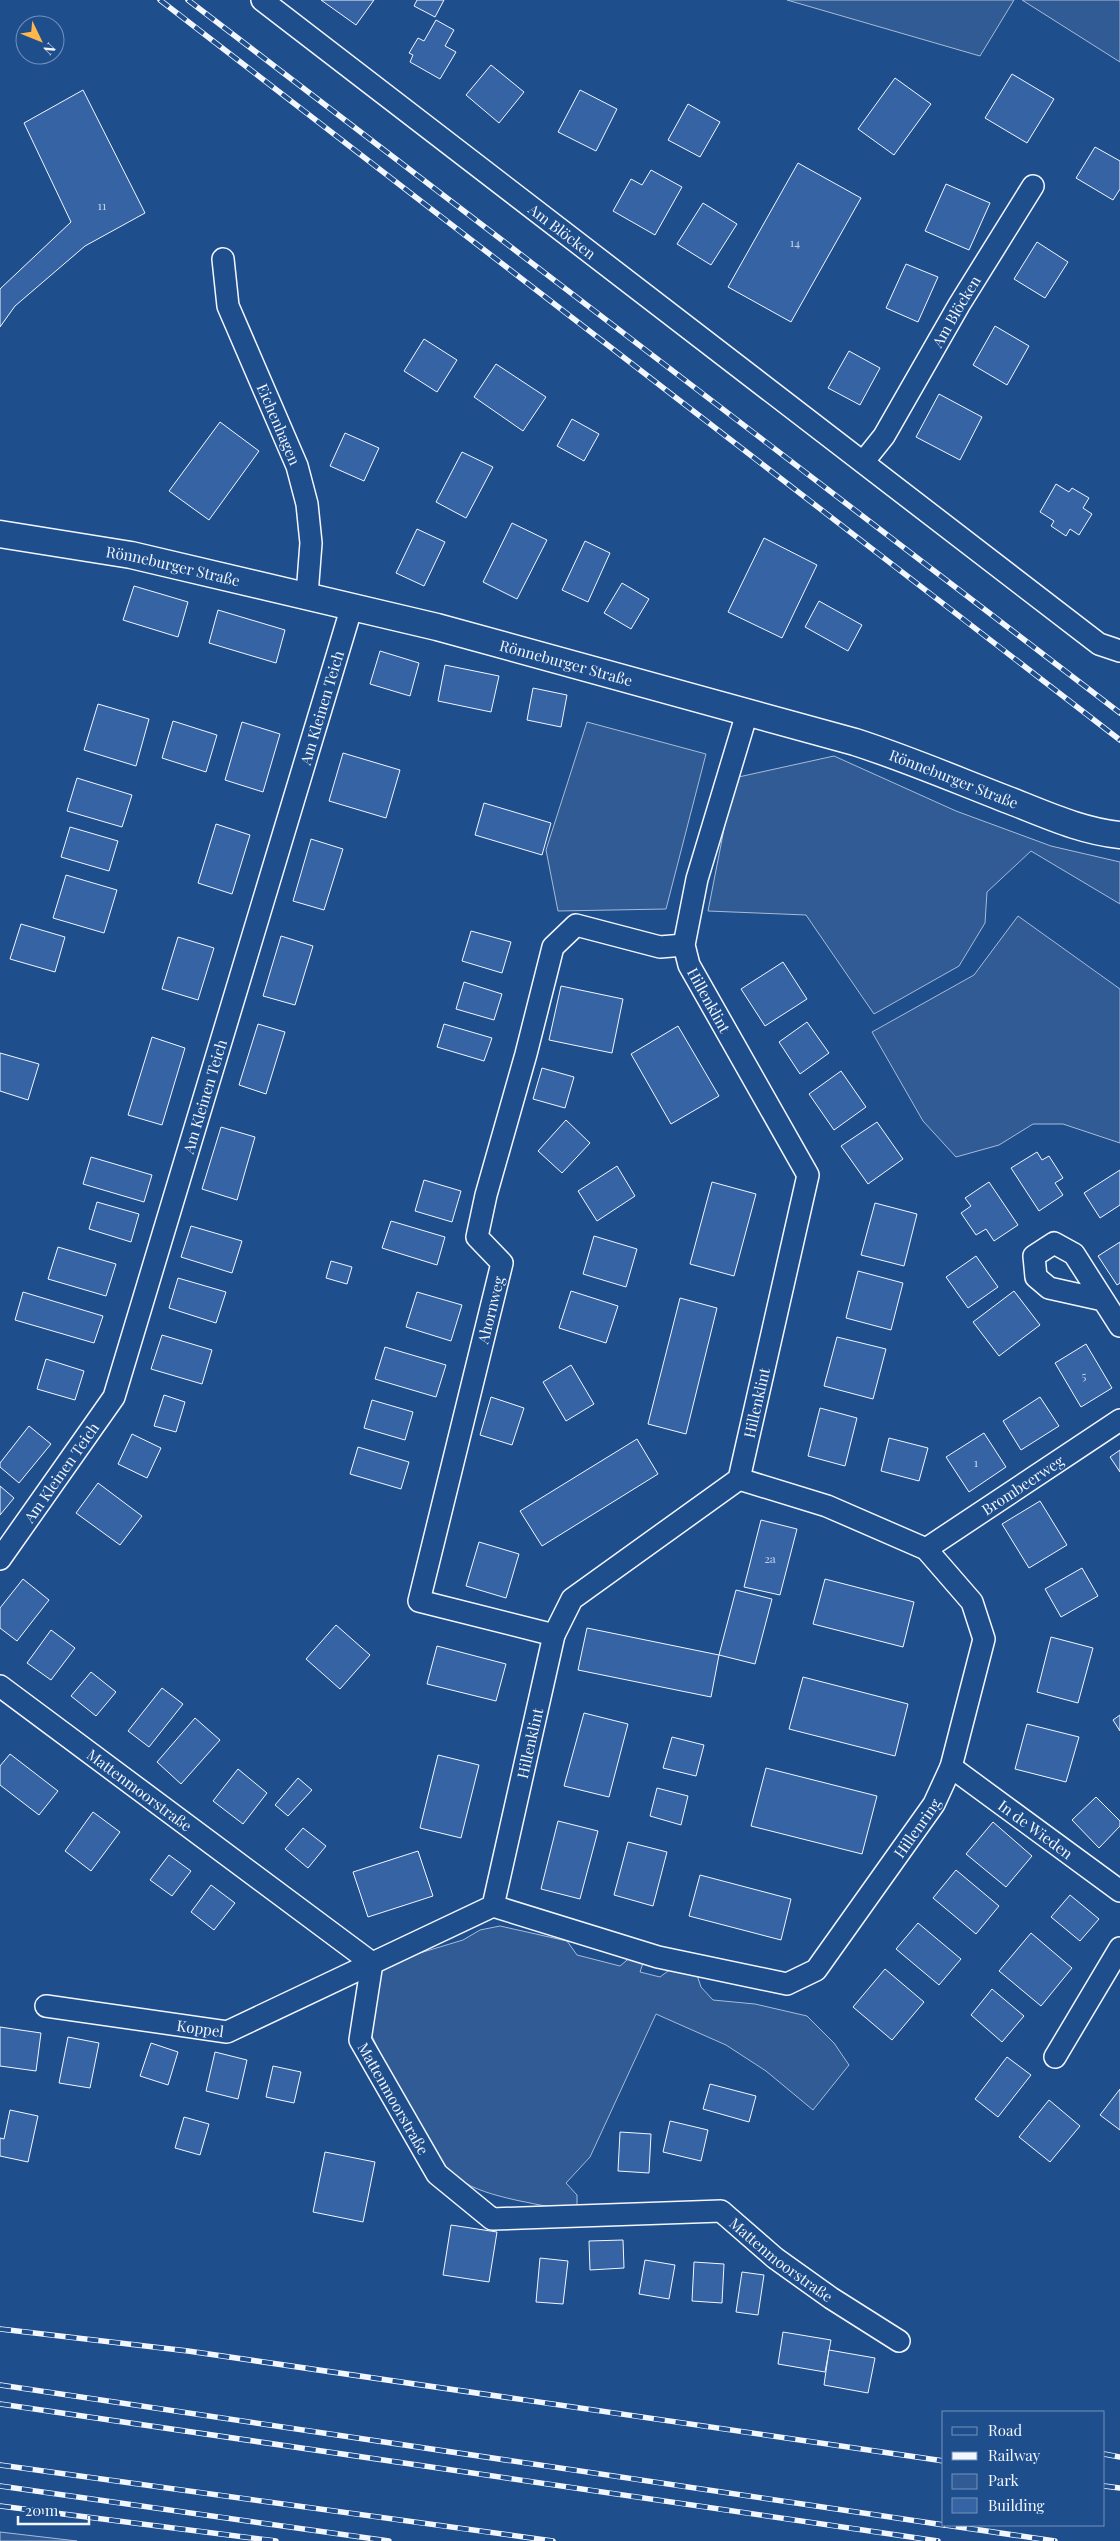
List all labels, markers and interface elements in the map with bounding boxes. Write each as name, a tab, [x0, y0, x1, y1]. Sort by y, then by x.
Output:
north arrow	[15, 15, 65, 65]
text: N	[39, 39, 60, 59]
house number: 11	[98, 197, 107, 213]
street label: Am Blöcken	[524, 198, 600, 263]
house number: 14	[790, 234, 800, 250]
street label: Am Blöcken	[927, 272, 985, 352]
street label: Eichenhagen	[253, 380, 305, 468]
street label: Rönneburger Straße	[105, 541, 242, 590]
street label: Rönneburger Straße	[498, 635, 635, 690]
street label: Am Kleinen Teich	[295, 648, 348, 768]
street label: Rönneburger Straße	[887, 745, 1021, 813]
street label: Hillenklint	[683, 964, 735, 1037]
street label: Am Kleinen Teich	[178, 1037, 231, 1157]
street label: Ahornweg	[472, 1274, 508, 1347]
street label: Hillenklint	[739, 1365, 774, 1440]
house number: 5	[1082, 1367, 1087, 1383]
street label: Am Kleinen Teich	[18, 1418, 103, 1527]
street label: Brombeerweg	[978, 1450, 1068, 1519]
house number: 1	[974, 1454, 979, 1470]
house number: 2a	[764, 1550, 776, 1566]
street label: Hillenklint	[512, 1705, 547, 1780]
street label: Mattenmoorstraße	[83, 1744, 196, 1836]
street label: Hillenring	[889, 1795, 945, 1862]
street label: In de Wieden	[994, 1795, 1077, 1863]
street label: Koppel	[176, 2015, 225, 2041]
street label: Mattenmoorstraße	[353, 2039, 434, 2158]
street label: Mattenmoorstraße	[725, 2213, 837, 2306]
legend	[942, 2411, 1105, 2526]
text: Road	[988, 2420, 1022, 2440]
text: Railway	[988, 2445, 1041, 2465]
text: Park	[988, 2470, 1020, 2490]
scale bar	[18, 2494, 89, 2526]
text: Building	[988, 2495, 1045, 2515]
text: 20 m	[25, 2500, 59, 2520]

